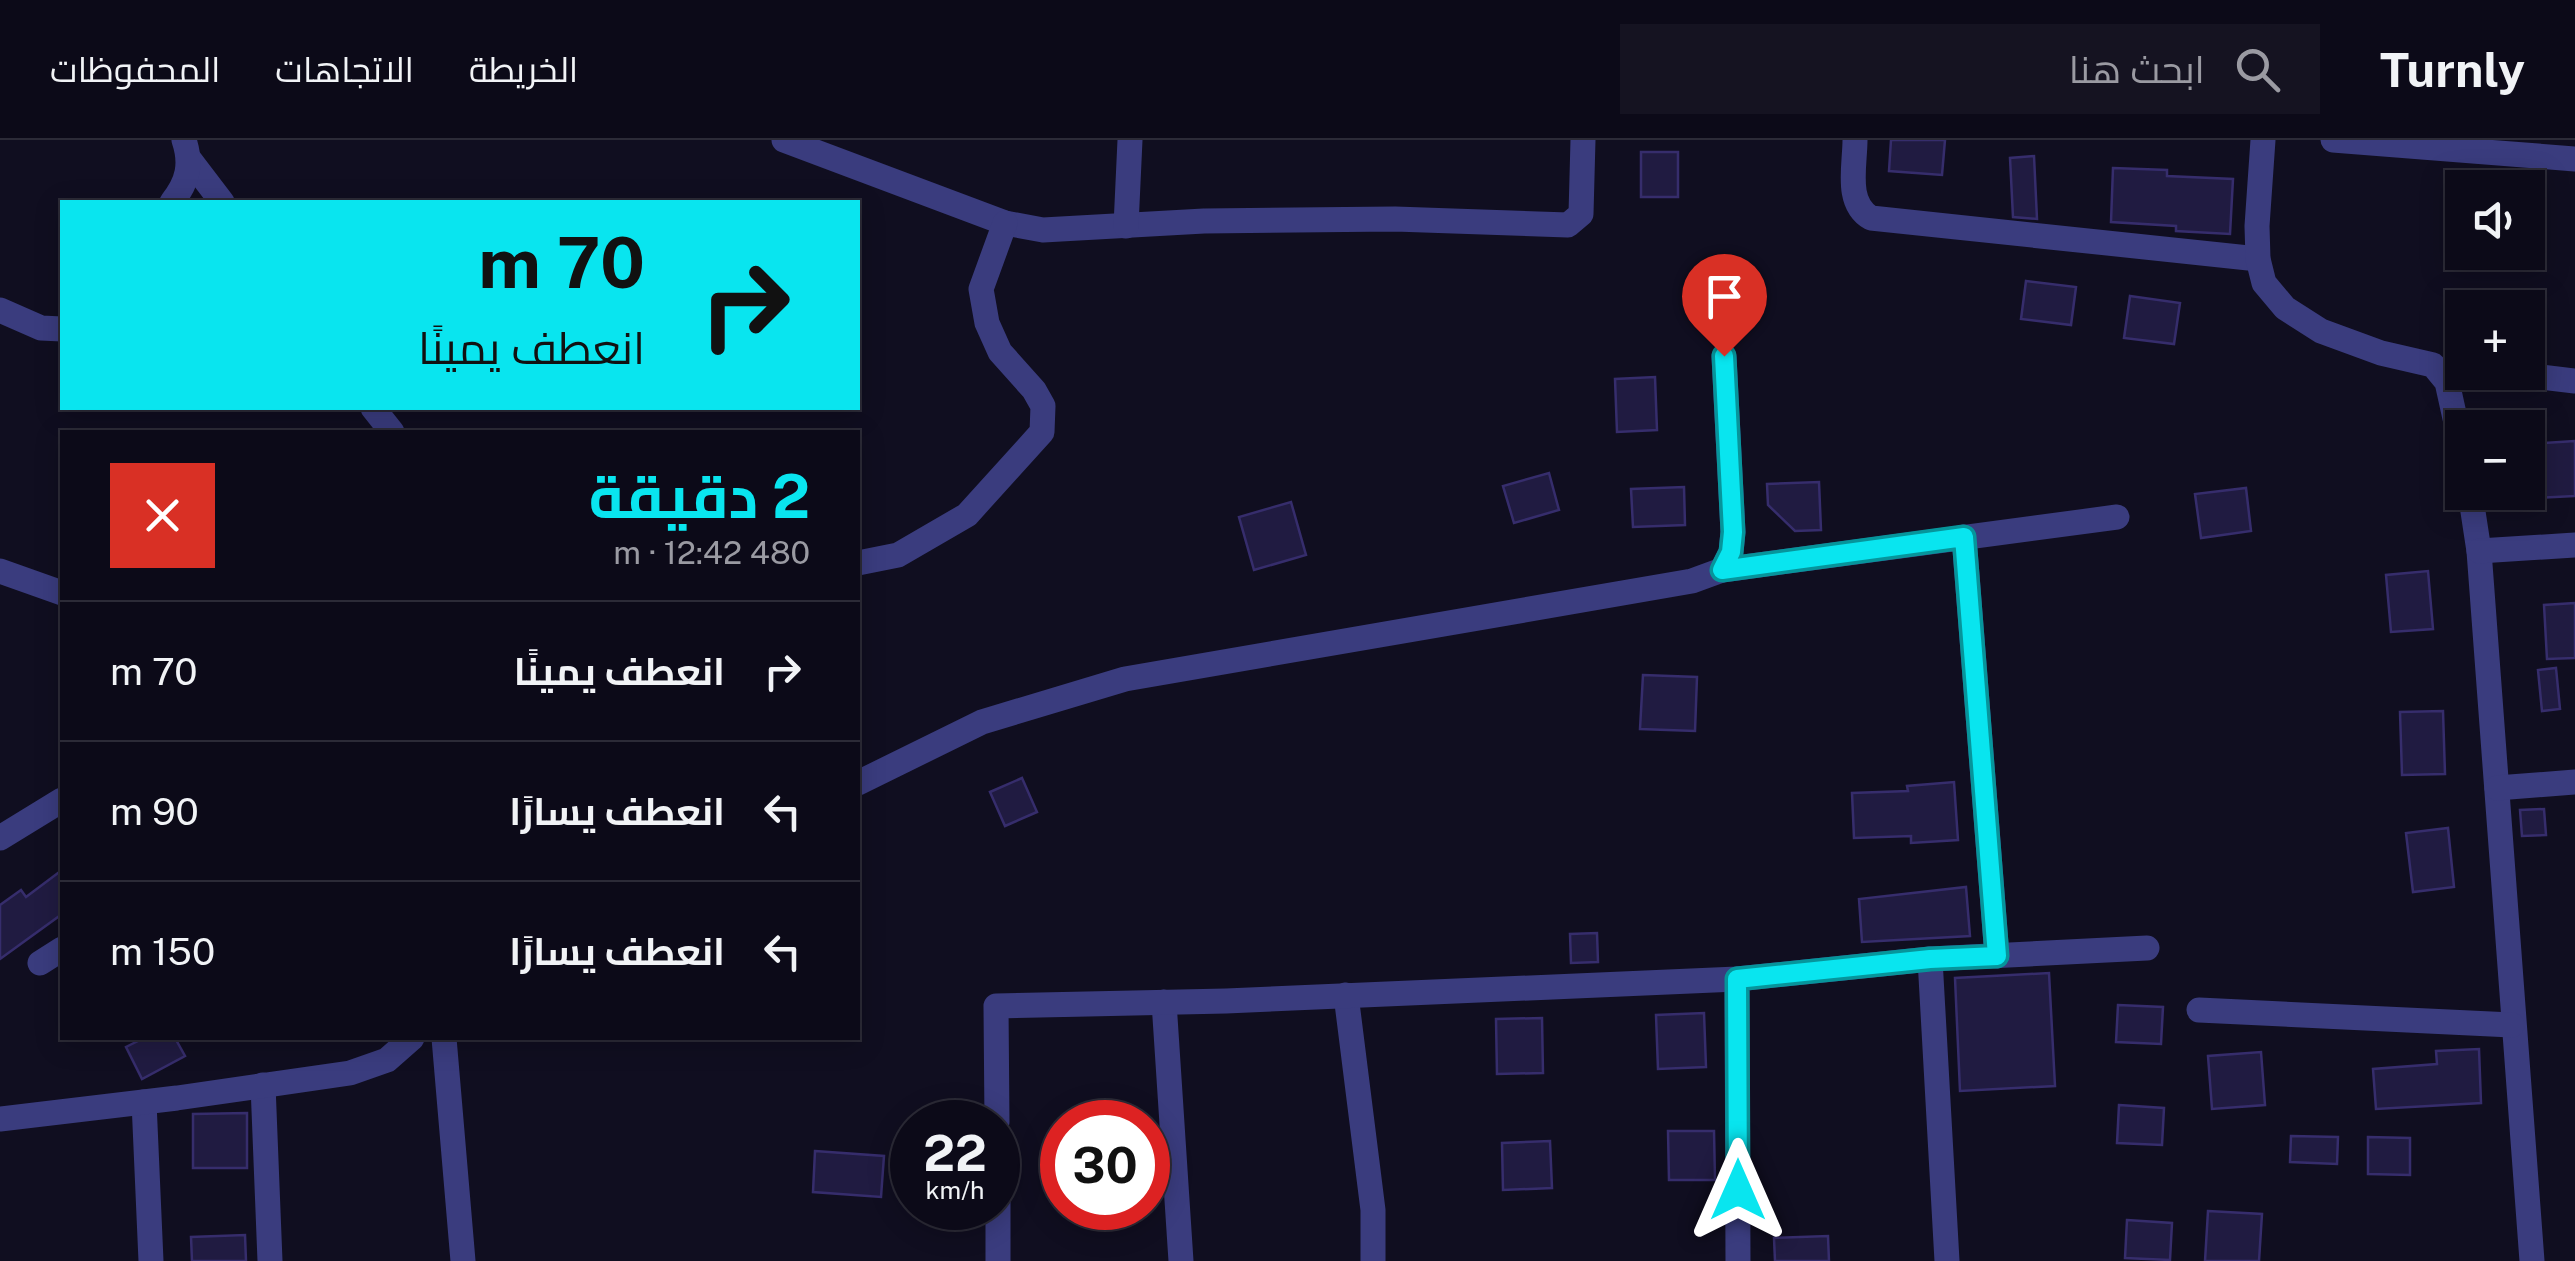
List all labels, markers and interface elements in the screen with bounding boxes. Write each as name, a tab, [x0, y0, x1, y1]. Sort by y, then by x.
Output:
search box	[1620, 24, 2320, 114]
text: Turnly	[2380, 41, 2525, 98]
icon: search	[2230, 42, 2285, 97]
text: ابحث هنا	[2069, 47, 2205, 92]
text: المحفوظات	[50, 49, 220, 90]
text: الاتجاهات	[275, 49, 414, 90]
text: الخريطة	[469, 49, 578, 90]
map controls	[2445, 170, 2545, 510]
button: sound	[2445, 170, 2545, 270]
text: 70 m	[478, 221, 645, 304]
icon: right	[680, 240, 810, 370]
pin	[1682, 254, 1767, 357]
icon: arrive	[1697, 269, 1752, 324]
button: +	[2445, 290, 2545, 390]
text: انعطف يمينًا	[418, 321, 645, 374]
button: −	[2445, 410, 2545, 510]
text: 2 دقيقة	[589, 461, 810, 532]
button: close	[110, 463, 215, 568]
text: 480 m · 12:42	[613, 534, 810, 571]
icon: right	[755, 644, 810, 699]
text: 70 m	[110, 649, 197, 694]
text: انعطف يمينًا	[514, 649, 725, 694]
icon: left	[755, 784, 810, 839]
text: 90 m	[110, 789, 199, 834]
text: انعطف يسارًا	[509, 789, 725, 834]
icon: left	[755, 924, 810, 979]
text: 150 m	[110, 929, 215, 974]
text: انعطف يسارًا	[509, 929, 725, 974]
speed limit sign: 30	[1040, 1100, 1170, 1230]
text: 22	[923, 1123, 987, 1182]
position arrow	[1686, 1138, 1790, 1242]
text: km/h	[926, 1175, 984, 1205]

